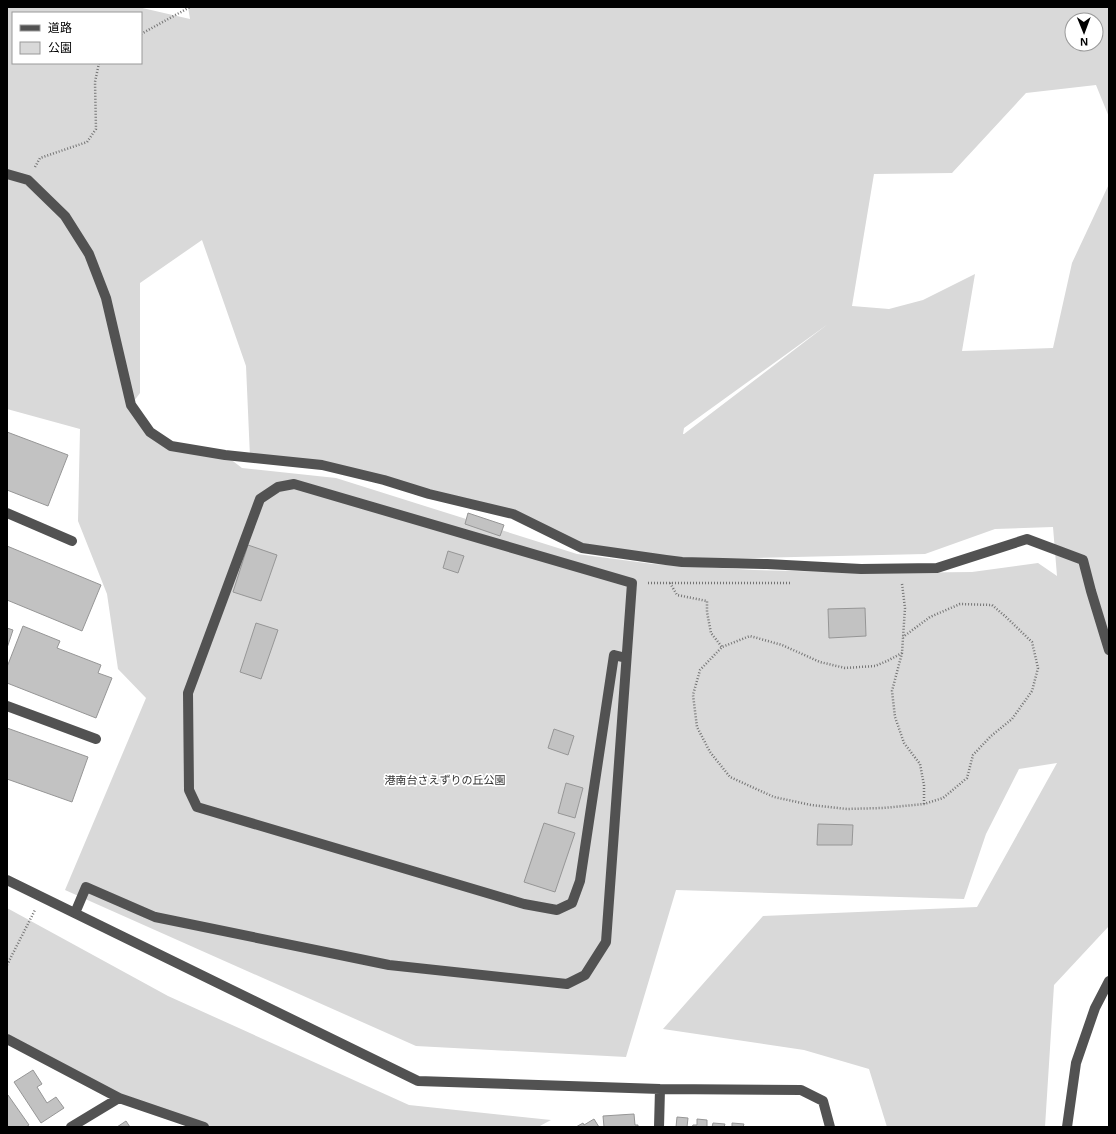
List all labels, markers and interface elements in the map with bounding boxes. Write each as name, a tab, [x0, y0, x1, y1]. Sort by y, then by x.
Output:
legend	[12, 12, 142, 64]
north arrow	[1064, 12, 1104, 52]
text: 道路	[48, 21, 72, 35]
text: N	[1080, 36, 1088, 48]
text: 公園	[48, 41, 72, 55]
park label: 港南台さえずりの丘公園	[385, 774, 506, 786]

